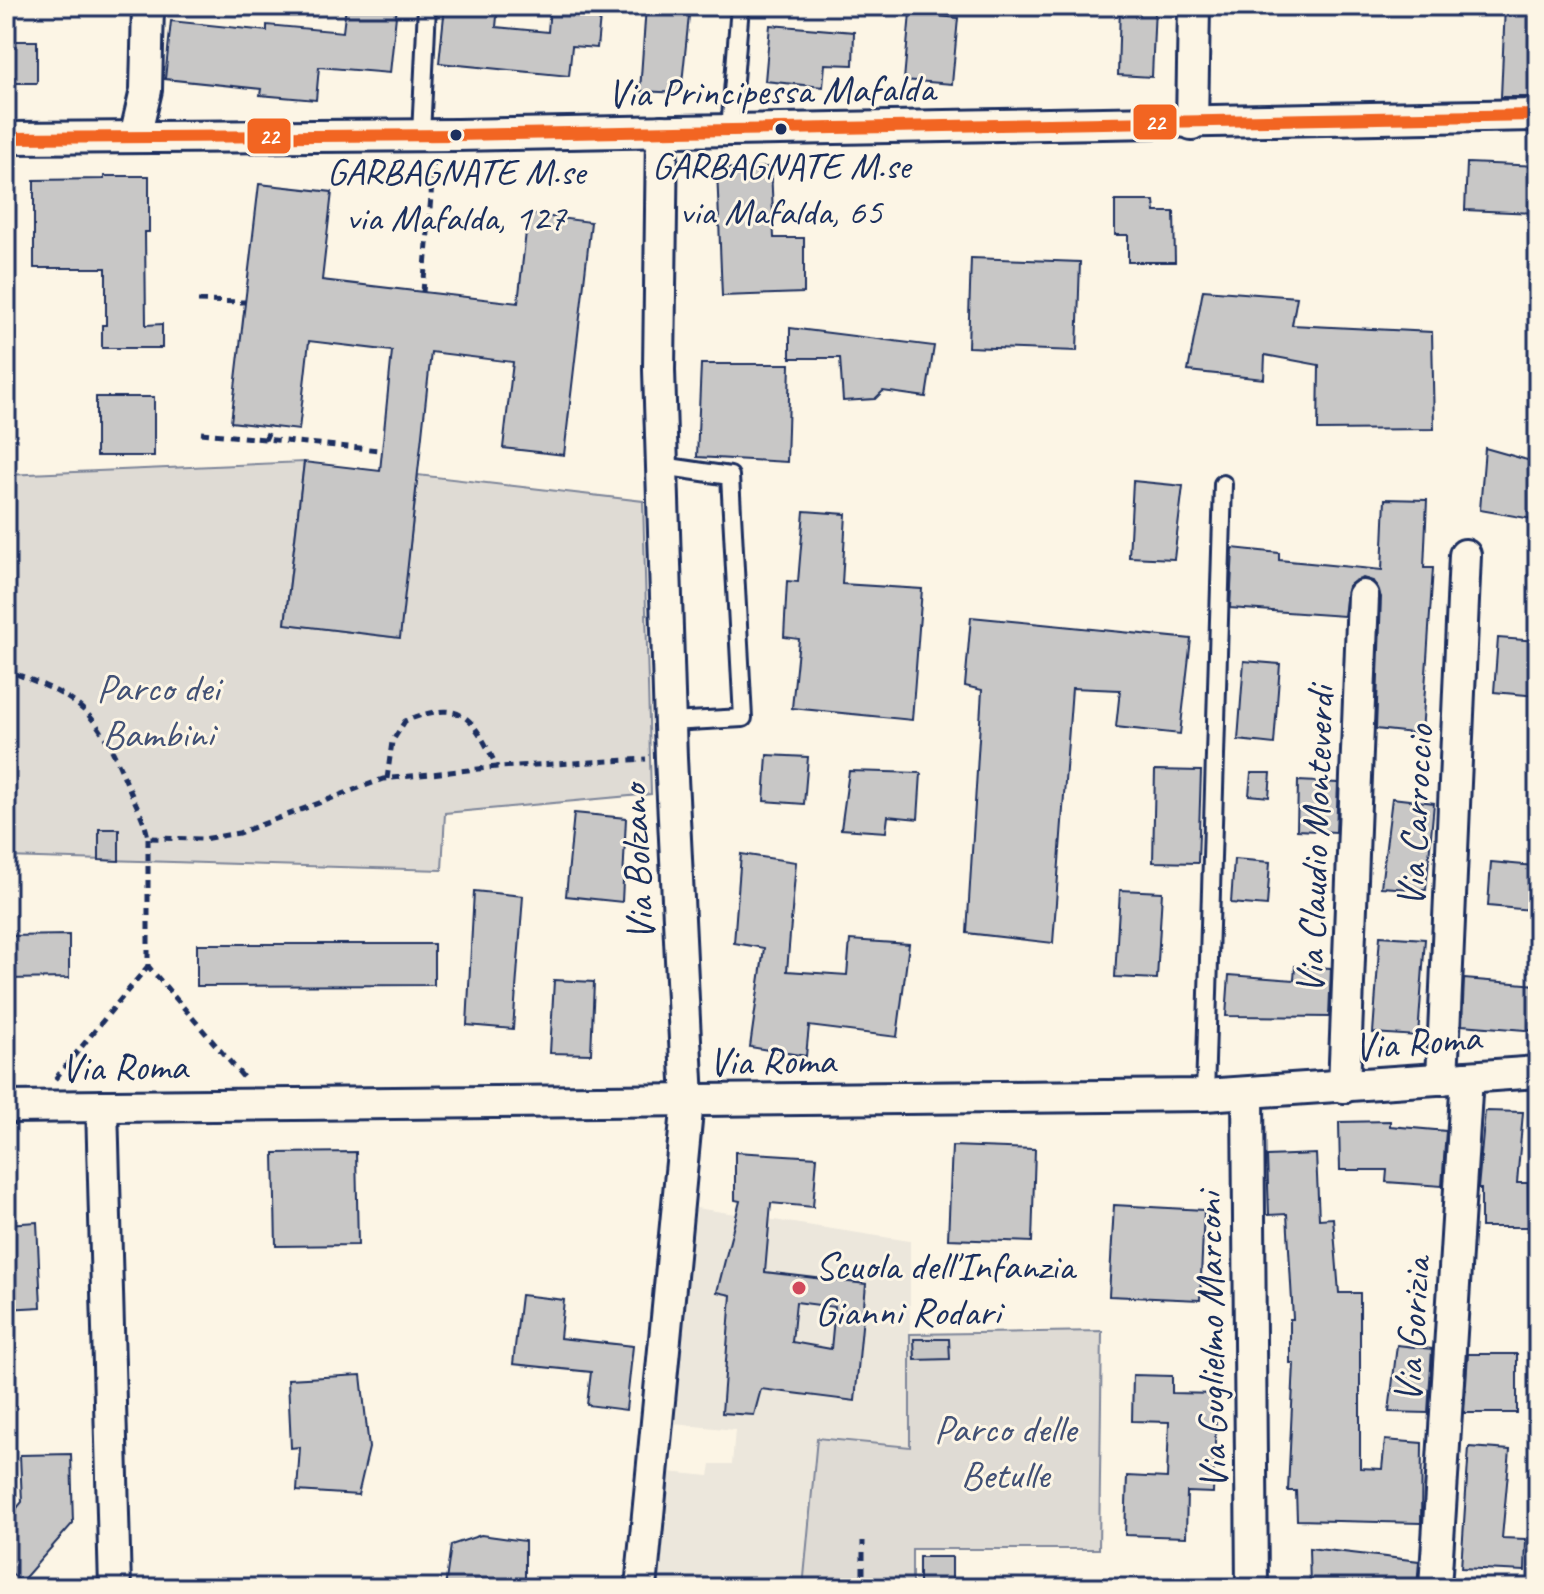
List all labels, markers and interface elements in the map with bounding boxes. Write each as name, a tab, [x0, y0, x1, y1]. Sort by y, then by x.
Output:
street label: Via Principessa Mafalda	[607, 63, 939, 119]
line badge: 22	[1132, 103, 1178, 141]
text: 22	[1145, 109, 1167, 137]
line badge: 22	[246, 117, 292, 155]
marker: GARBAGNATE M.se via Mafalda, 65	[773, 121, 789, 137]
text: 22	[259, 123, 281, 151]
marker: GARBAGNATE M.se via Mafalda, 127	[448, 127, 464, 143]
place label: GARBAGNATE M.se via Mafalda, 65	[652, 142, 913, 235]
place label: GARBAGNATE M.se via Mafalda, 127	[327, 148, 588, 241]
park label: Parco dei Bambini	[97, 663, 224, 759]
street label: Via Claudio Monteverdi	[1285, 681, 1346, 995]
street label: Via Carroccio	[1385, 722, 1445, 908]
street label: Via Bolzano	[608, 780, 666, 942]
street label: Via Roma	[1352, 1011, 1485, 1072]
street label: Via Roma	[708, 1035, 838, 1087]
street label: Via Roma	[60, 1041, 190, 1093]
street label: Via Guglielmo Marconi	[1183, 1187, 1239, 1490]
place label: Scuola dell'Infanzia Gianni Rodari	[815, 1241, 1078, 1337]
street label: Via Gorizia	[1382, 1252, 1442, 1404]
marker: Scuola dell'Infanzia Gianni Rodari	[790, 1279, 808, 1297]
park label: Parco delle Betulle	[934, 1404, 1079, 1500]

